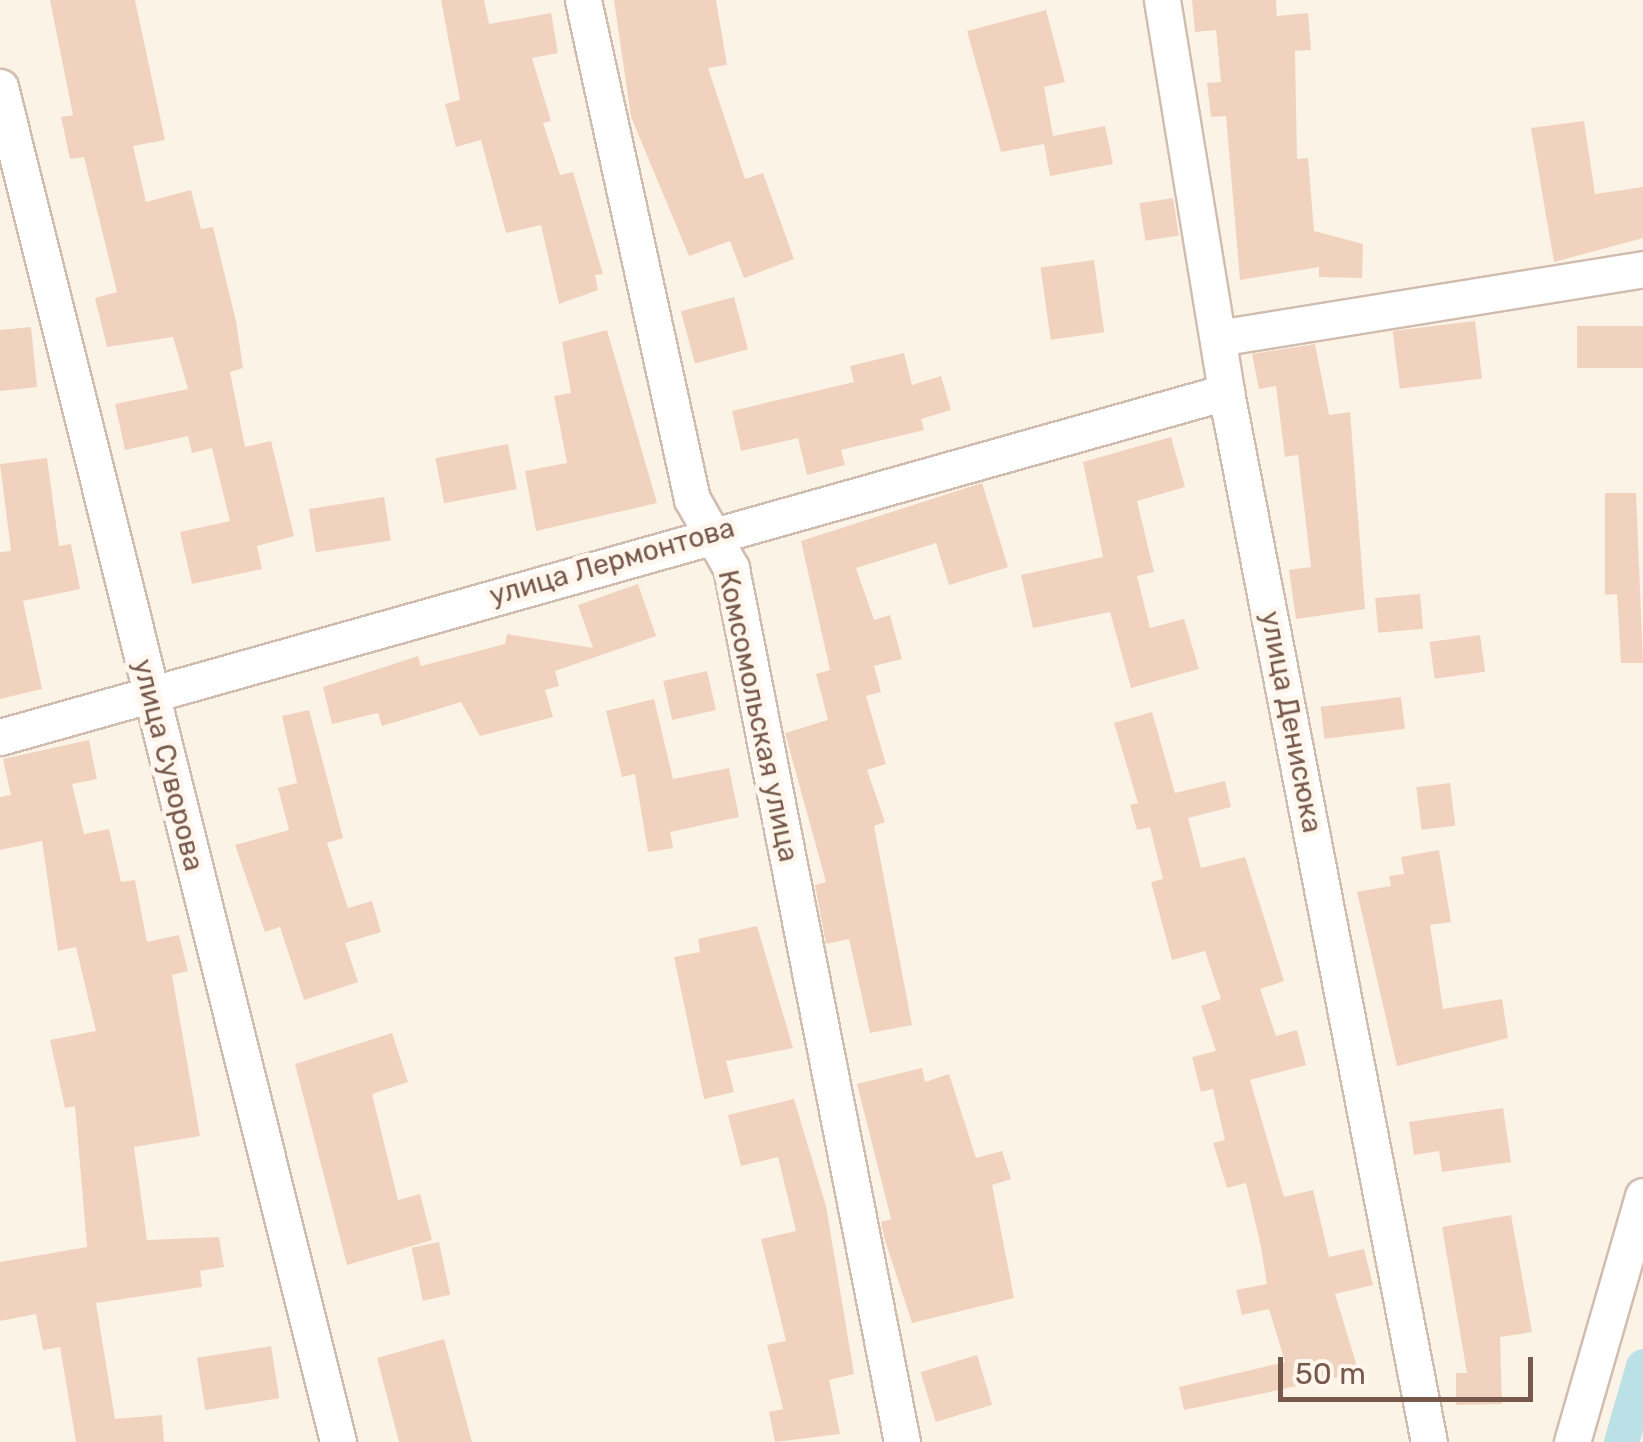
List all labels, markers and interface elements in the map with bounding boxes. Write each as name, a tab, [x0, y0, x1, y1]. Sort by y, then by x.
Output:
street label: улица Лермонтова	[486, 511, 738, 613]
street label: Комсомольская улица	[711, 567, 805, 865]
street label: улица Денисюка	[1253, 608, 1329, 836]
street label: улица Суворова	[125, 656, 211, 874]
scale bar	[1283, 1337, 1538, 1399]
text: 50 m	[1295, 1356, 1366, 1392]

